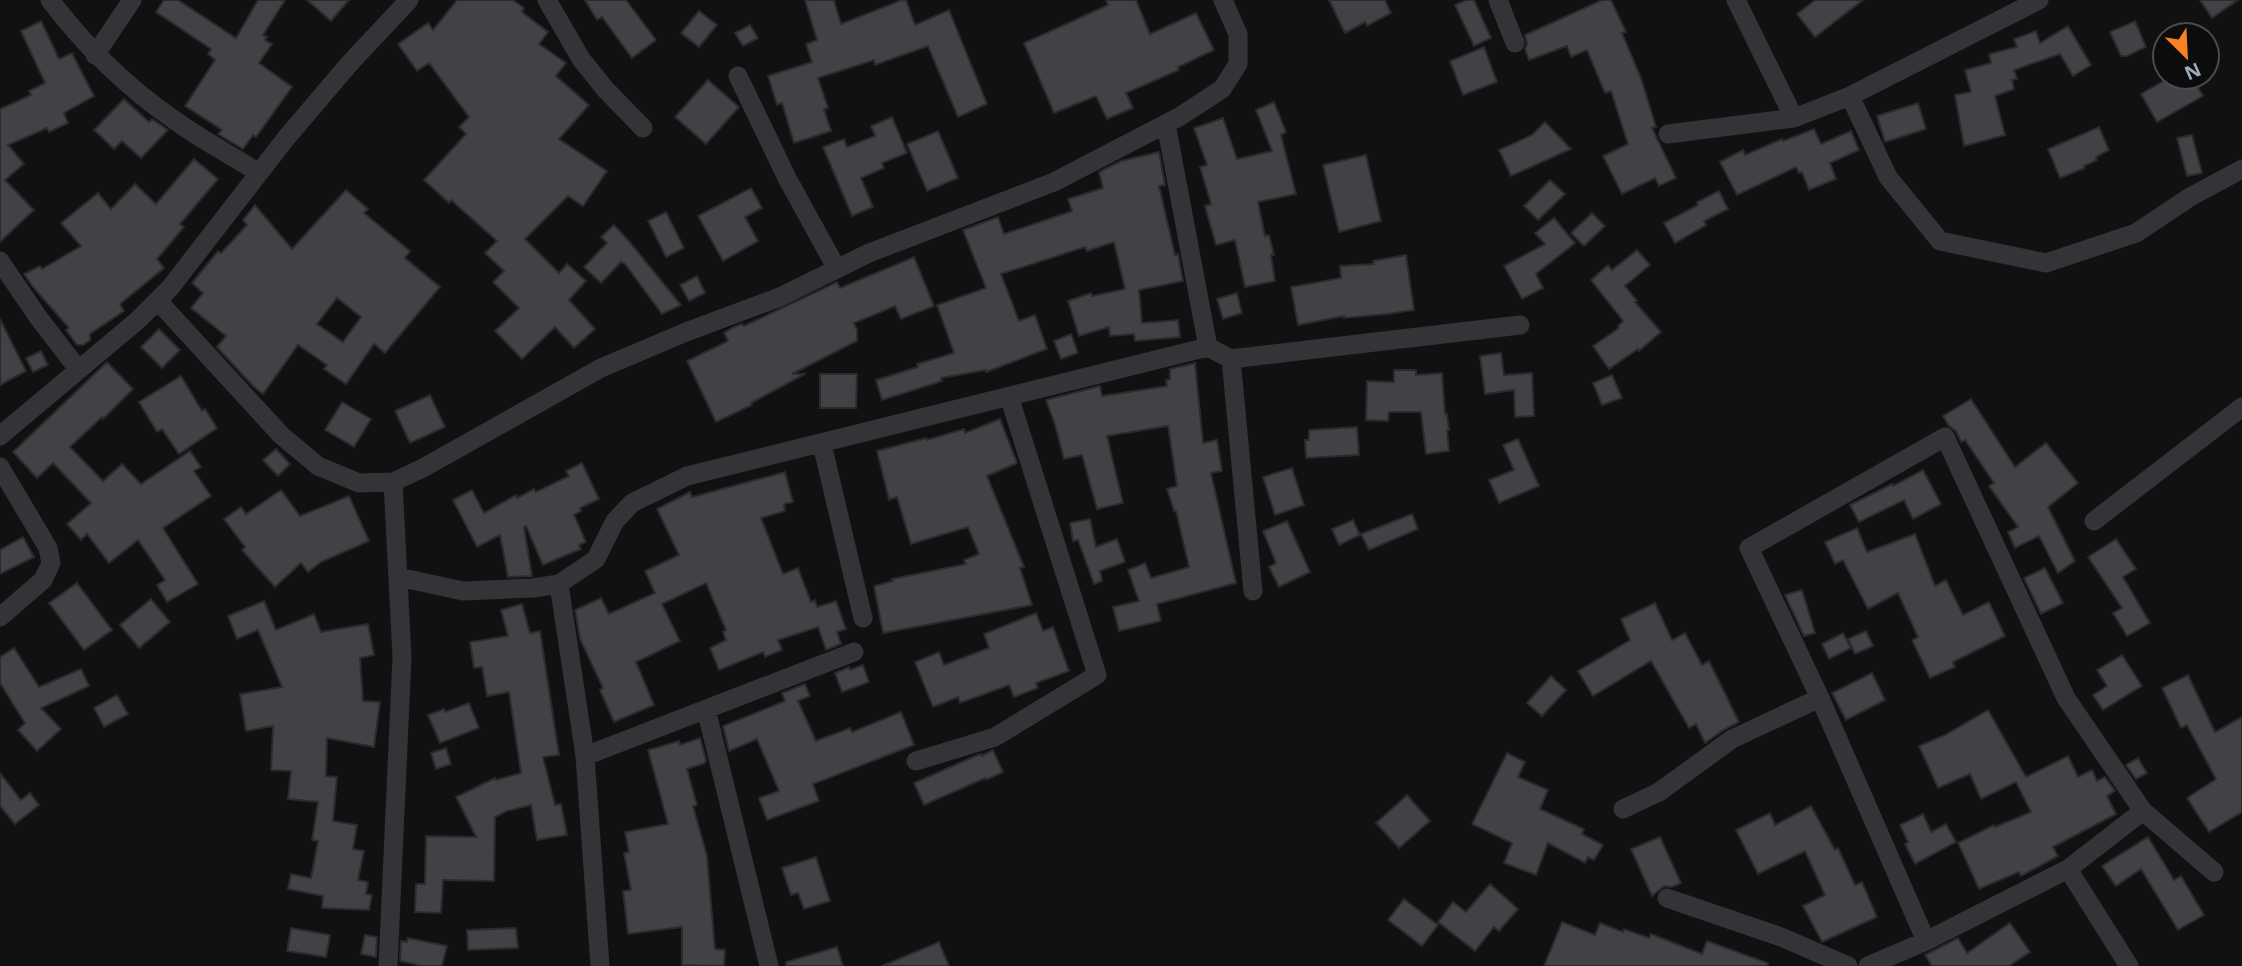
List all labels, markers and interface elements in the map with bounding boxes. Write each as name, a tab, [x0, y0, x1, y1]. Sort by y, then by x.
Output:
north arrow	[2151, 21, 2221, 91]
text: N	[2181, 57, 2205, 87]

